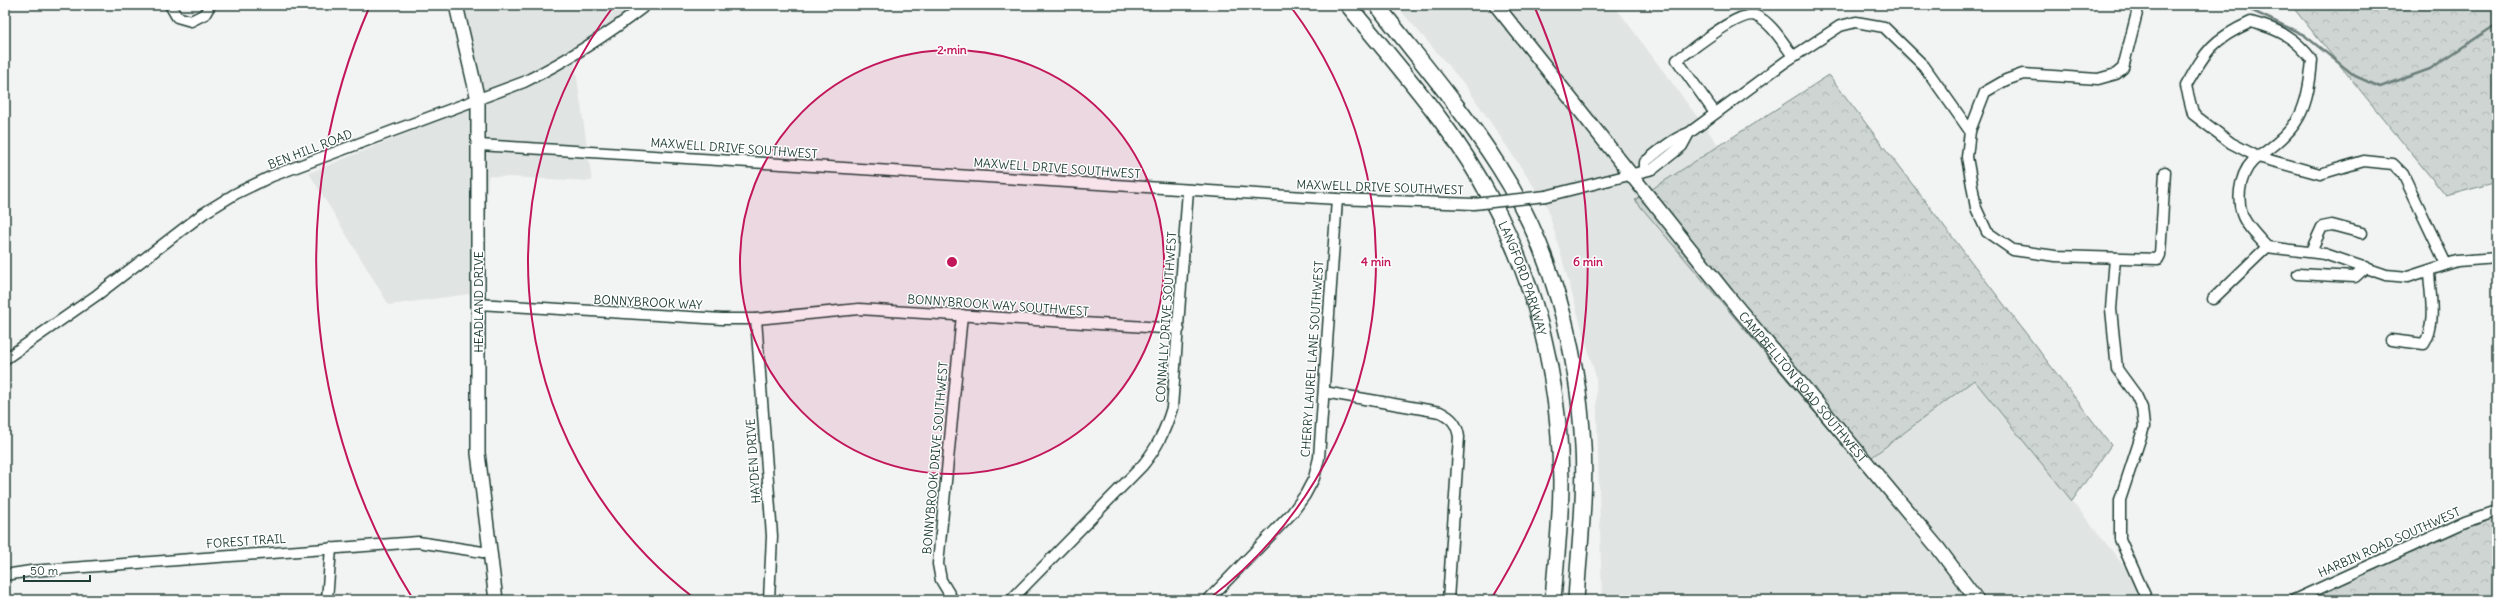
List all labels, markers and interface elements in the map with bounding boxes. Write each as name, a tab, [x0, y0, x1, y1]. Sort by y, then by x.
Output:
text: 2 min	[937, 42, 967, 57]
street label: BEN HILL ROAD	[266, 126, 354, 172]
street label: MAXWELL DRIVE SOUTHWEST	[650, 135, 818, 161]
street label: MAXWELL DRIVE SOUTHWEST	[973, 155, 1141, 181]
street label: MAXWELL DRIVE SOUTHWEST	[1296, 177, 1464, 197]
street label: LANGFORD PARKWAY	[1496, 218, 1550, 337]
street label: CONNALLY DRIVE SOUTHWEST	[1153, 231, 1179, 403]
street label: HEADLAND DRIVE	[471, 251, 486, 353]
text: 4 min	[1361, 254, 1391, 269]
text: 6 min	[1573, 254, 1603, 269]
centre of rings	[945, 255, 959, 269]
street label: CHERRY LAUREL LANE SOUTHWEST	[1298, 260, 1326, 458]
street label: BONNYBROOK WAY SOUTHWEST	[907, 291, 1089, 319]
street label: BONNYBROOK WAY	[593, 292, 703, 312]
street label: CAMPBELLTON ROAD SOUTHWEST	[1736, 308, 1871, 465]
street label: BONNYBROOK DRIVE SOUTHWEST	[919, 361, 951, 555]
street label: HAYDEN DRIVE	[743, 418, 763, 504]
street label: HARBIN ROAD SOUTHWEST	[2316, 504, 2462, 580]
street label: FOREST TRAIL	[206, 531, 287, 551]
scale bar	[24, 557, 90, 583]
text: 50 m	[30, 563, 59, 578]

